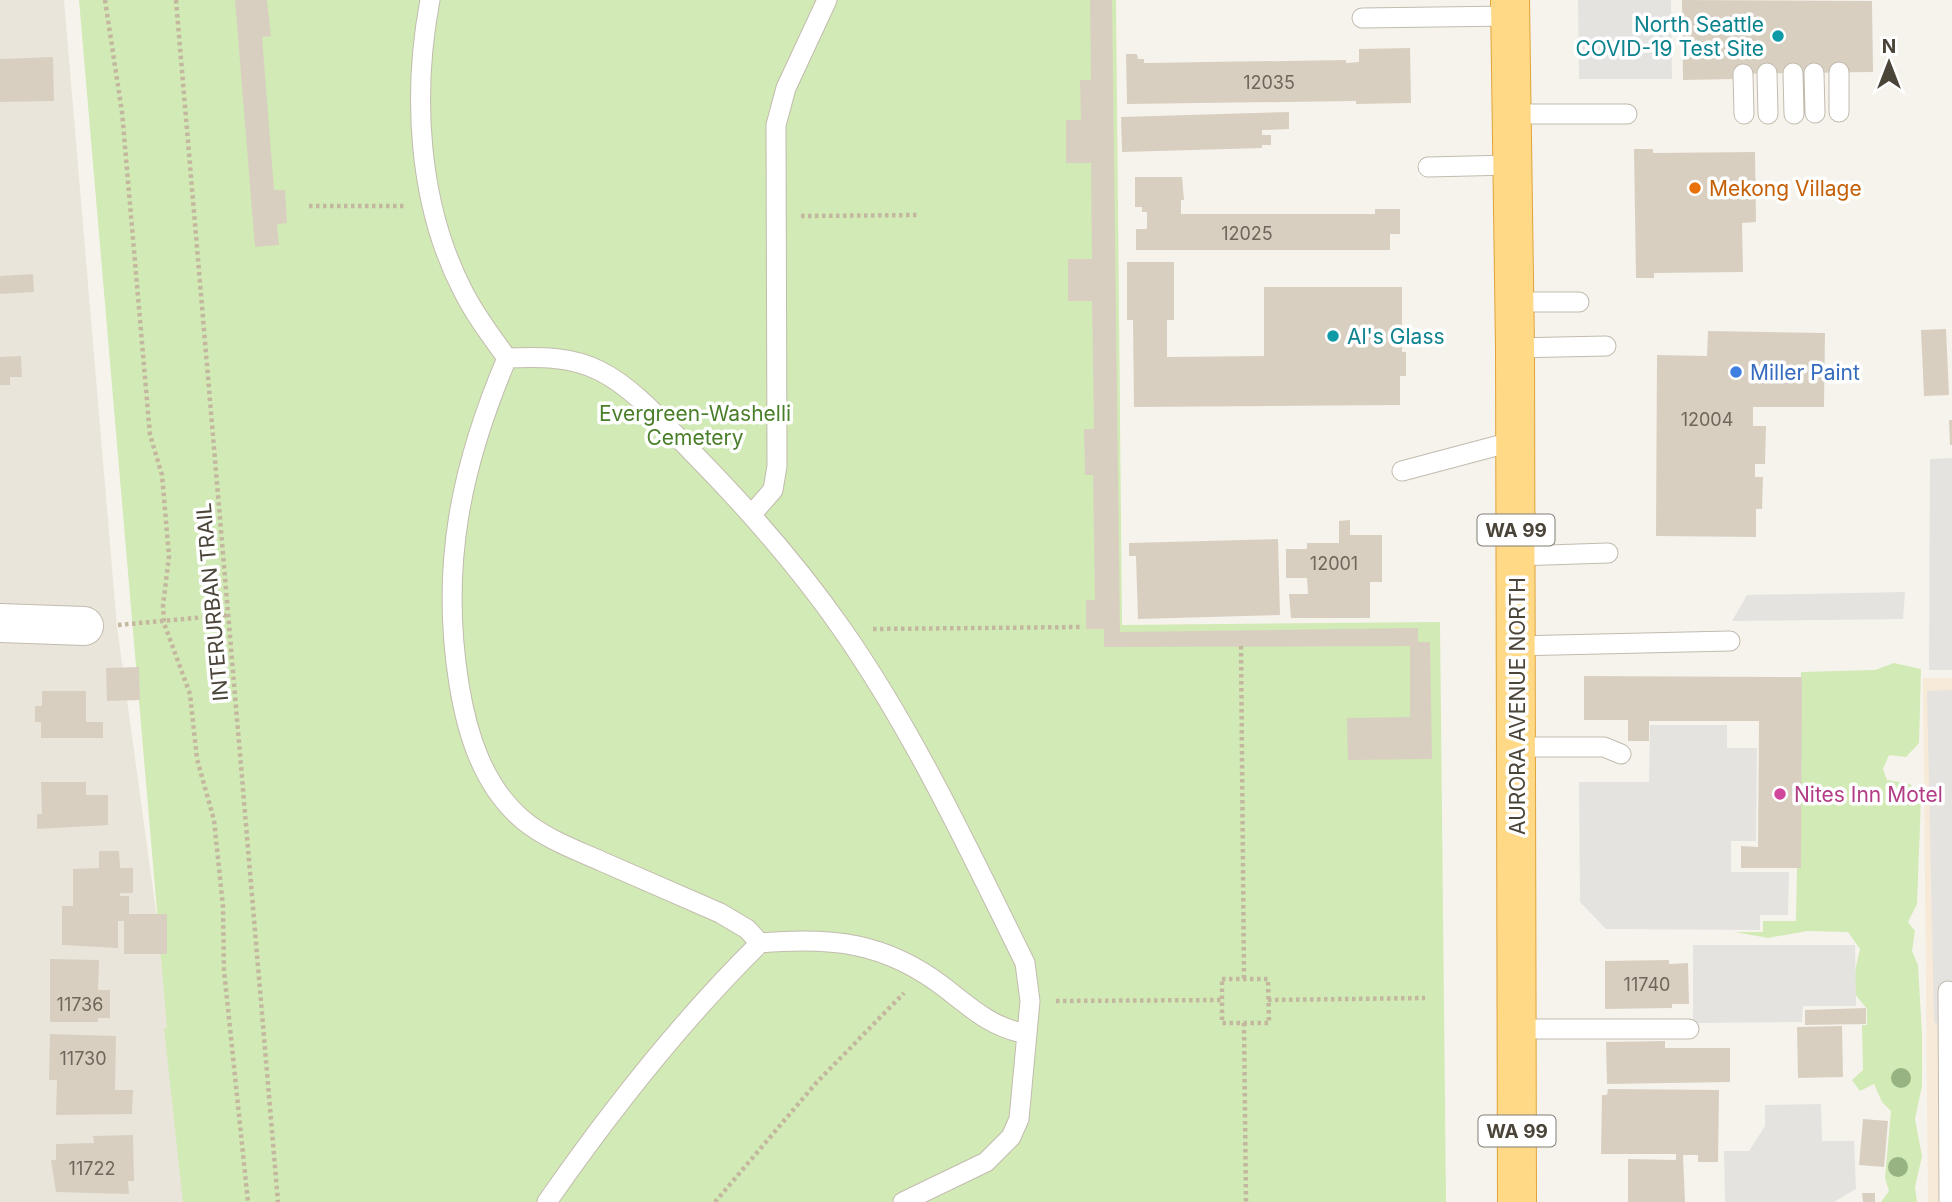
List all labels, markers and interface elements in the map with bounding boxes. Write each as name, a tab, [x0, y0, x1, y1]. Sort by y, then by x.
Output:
place label: North Seattle COVID-19 Test Site	[1575, 12, 1764, 61]
marker: North Seattle COVID-19 Test Site	[1770, 28, 1786, 44]
north arrow	[1854, 28, 1924, 98]
text: N	[1882, 35, 1896, 58]
house number: 12035	[1243, 72, 1295, 93]
place label: Mekong Village	[1709, 176, 1862, 201]
marker: Mekong Village	[1687, 180, 1703, 196]
house number: 12025	[1221, 223, 1273, 244]
place label: Al's Glass	[1347, 324, 1445, 349]
marker: Al's Glass	[1325, 328, 1341, 344]
place label: Miller Paint	[1750, 360, 1860, 385]
marker: Miller Paint	[1728, 364, 1744, 380]
park label: Evergreen-Washelli Cemetery	[599, 401, 791, 450]
house number: 12004	[1681, 409, 1733, 430]
street label: INTERURBAN TRAIL	[191, 502, 233, 702]
road number: WA 99	[1478, 514, 1554, 545]
house number: 12001	[1310, 553, 1358, 574]
street label: AURORA AVENUE NORTH	[1505, 577, 1530, 835]
place label: Nites Inn Motel	[1794, 782, 1943, 807]
marker: Nites Inn Motel	[1772, 786, 1788, 802]
house number: 11740	[1624, 974, 1670, 995]
house number: 11736	[57, 994, 103, 1015]
house number: 11730	[59, 1048, 107, 1069]
road number: WA 99	[1478, 1116, 1556, 1147]
house number: 11722	[69, 1158, 115, 1179]

